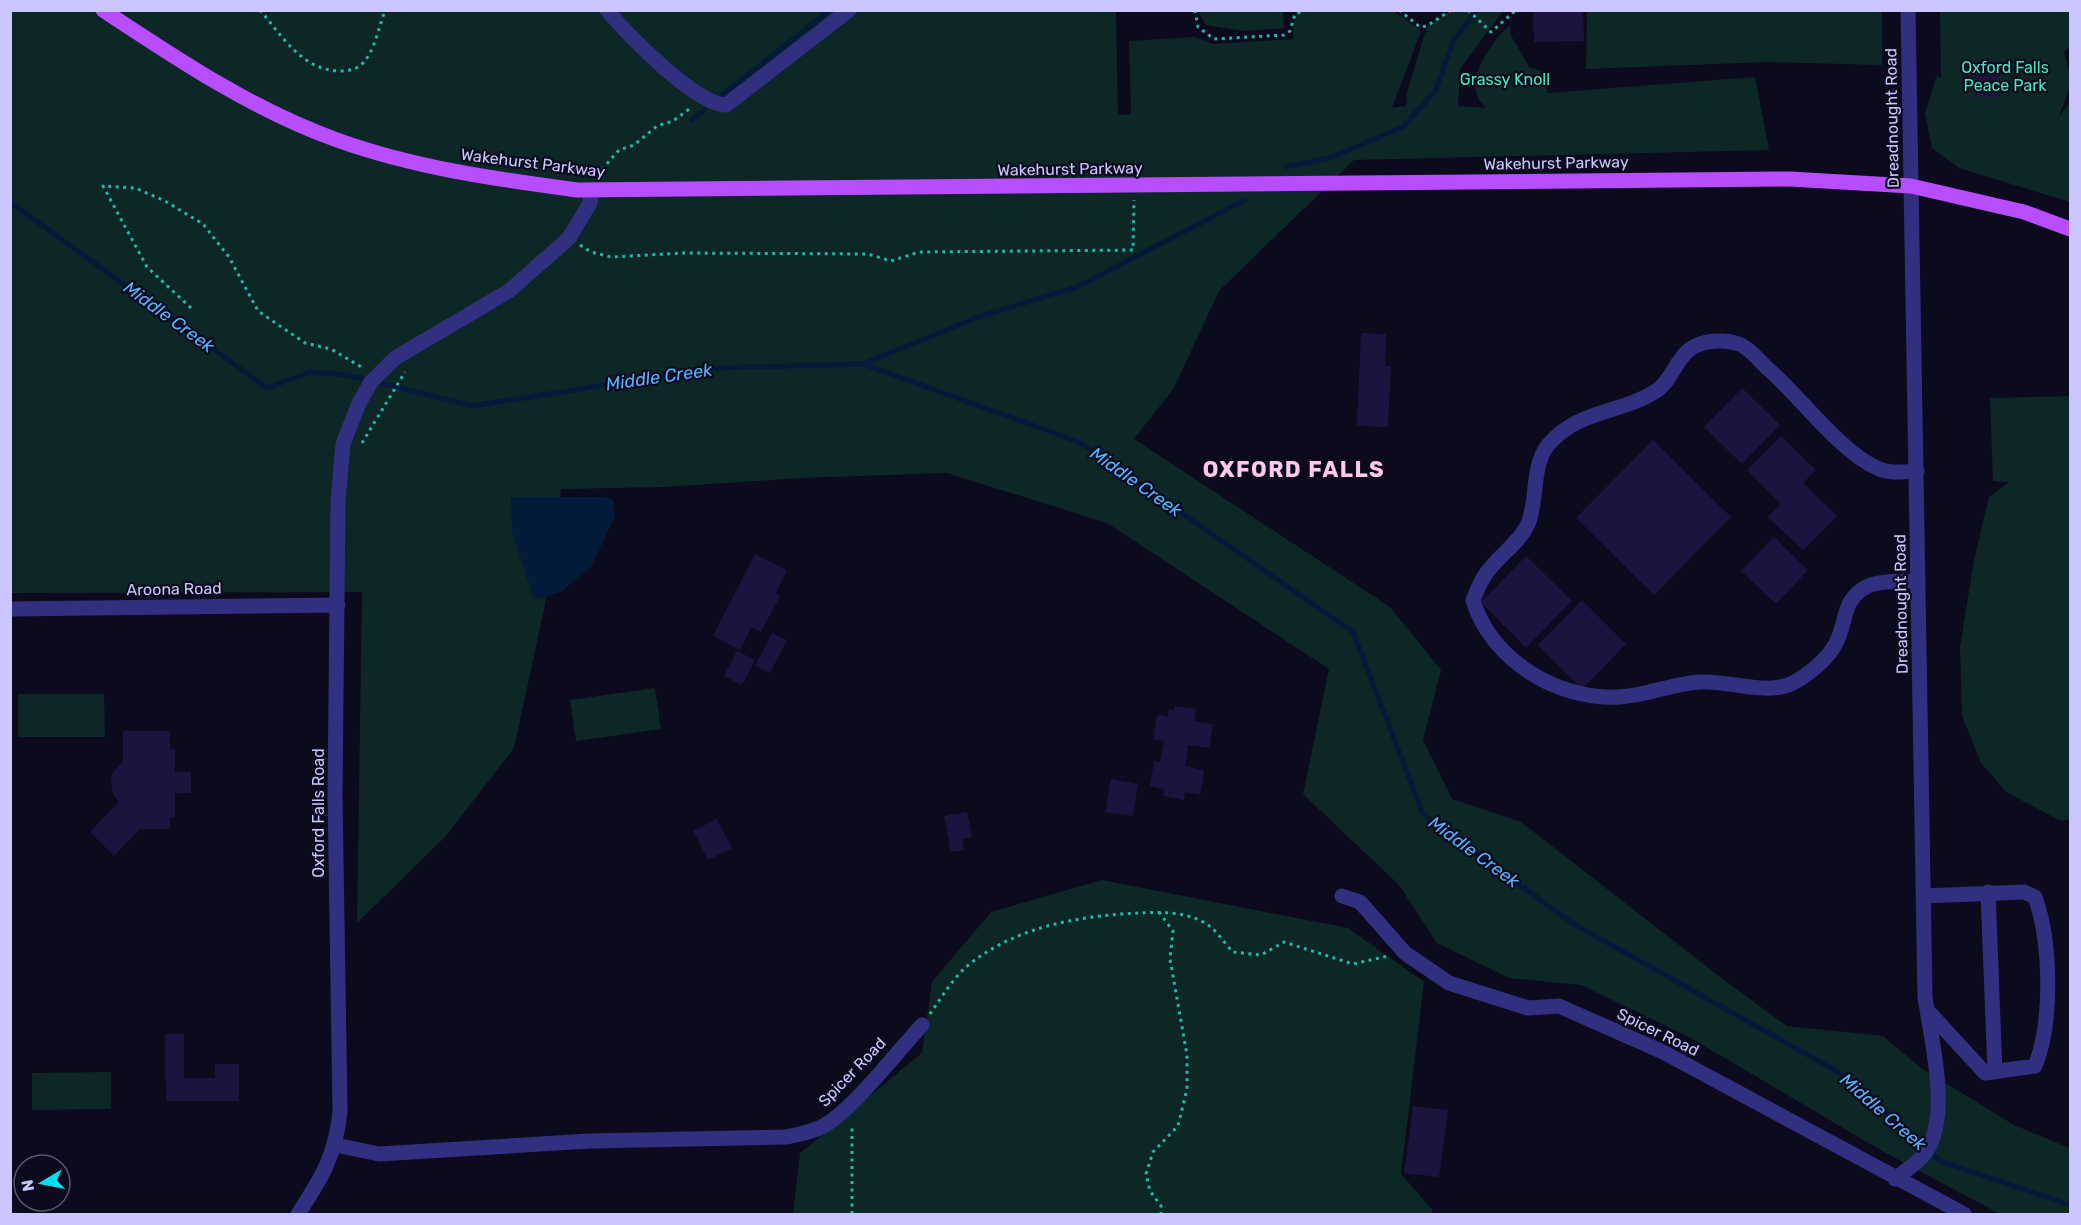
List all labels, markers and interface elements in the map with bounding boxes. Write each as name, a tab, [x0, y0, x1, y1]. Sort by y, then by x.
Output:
street label: Dreadnought Road	[1881, 48, 1903, 188]
park label: Oxford Falls Peace Park	[1961, 58, 2049, 95]
park label: Grassy Knoll	[1460, 70, 1550, 89]
street label: Wakehurst Parkway	[460, 145, 606, 181]
street label: Wakehurst Parkway	[1483, 152, 1629, 174]
street label: Wakehurst Parkway	[997, 158, 1143, 180]
water label: Middle Creek	[119, 277, 219, 358]
water label: Middle Creek	[604, 359, 714, 395]
water label: Middle Creek	[1086, 442, 1187, 522]
district label: OXFORD FALLS	[1203, 456, 1385, 483]
street label: Dreadnought Road	[1890, 534, 1912, 674]
street label: Aroona Road	[126, 579, 222, 599]
street label: Oxford Falls Road	[309, 748, 328, 878]
water label: Middle Creek	[1424, 812, 1524, 893]
street label: Spicer Road	[1614, 1004, 1702, 1060]
street label: Spicer Road	[814, 1033, 890, 1111]
water label: Middle Creek	[1835, 1069, 1931, 1156]
north arrow	[12, 1153, 72, 1213]
text: N	[17, 1178, 38, 1193]

